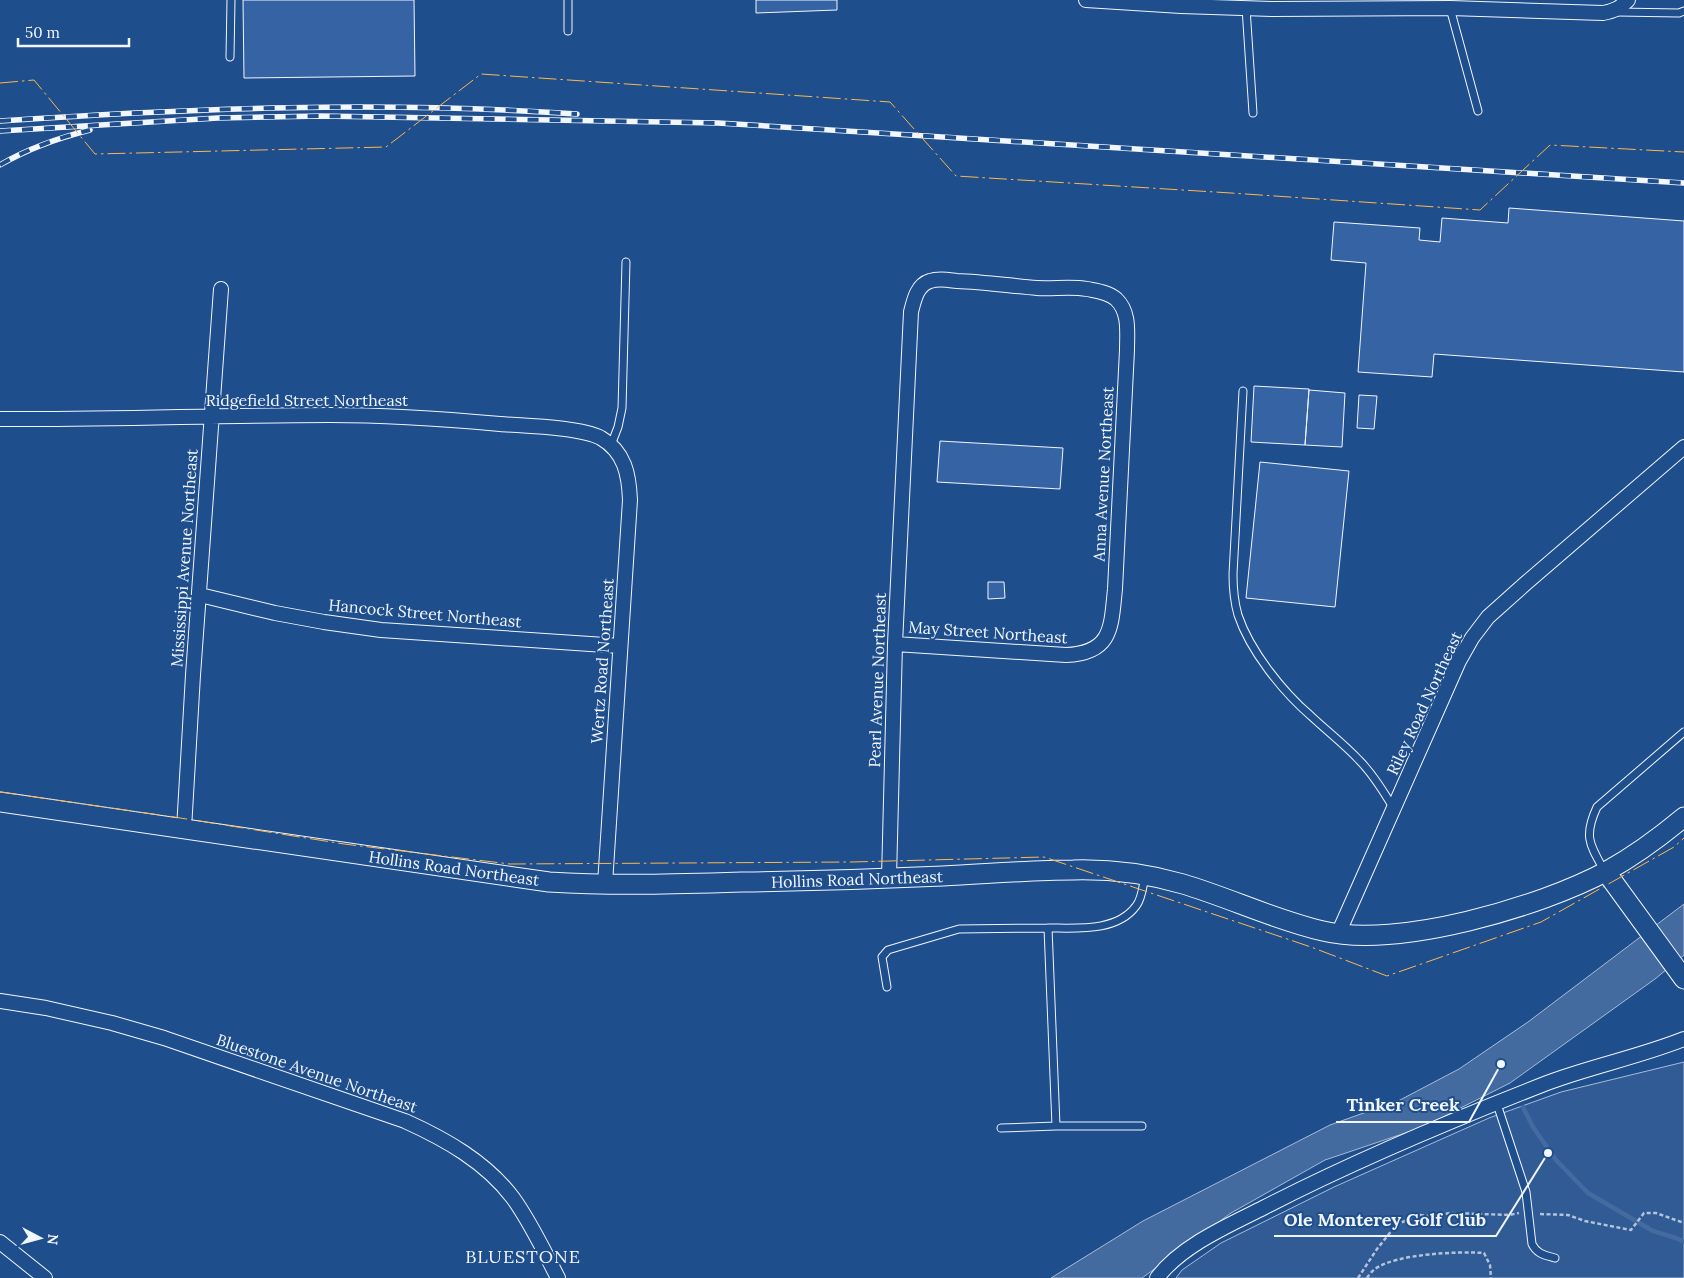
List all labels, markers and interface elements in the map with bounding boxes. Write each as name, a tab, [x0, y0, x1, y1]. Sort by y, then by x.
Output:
scale bar	[18, 15, 129, 47]
text: 50 m	[25, 23, 60, 42]
street label: Anna Avenue Northeast	[1088, 385, 1118, 563]
street label: Ridgefield Street Northeast	[206, 390, 409, 410]
street label: Mississippi Avenue Northeast	[166, 447, 202, 668]
street label: Wertz Road Northeast	[586, 577, 618, 744]
street label: Pearl Avenue Northeast	[864, 591, 890, 768]
street label: Hancock Street Northeast	[328, 595, 523, 631]
street label: May Street Northeast	[908, 616, 1069, 648]
street label: Riley Road Northeast	[1382, 627, 1466, 778]
street label: Hollins Road Northeast	[367, 846, 541, 890]
street label: Hollins Road Northeast	[771, 866, 944, 892]
street label: Bluestone Avenue Northeast	[214, 1029, 421, 1117]
callout: Tinker Creek	[1336, 1089, 1469, 1122]
text: Tinker Creek	[1346, 1093, 1460, 1116]
callout: Ole Monterey Golf Club	[1274, 1203, 1496, 1236]
text: Ole Monterey Golf Club	[1284, 1208, 1486, 1231]
north arrow	[15, 1213, 65, 1263]
text: N	[43, 1233, 62, 1246]
district label: BLUESTONE	[465, 1245, 581, 1268]

